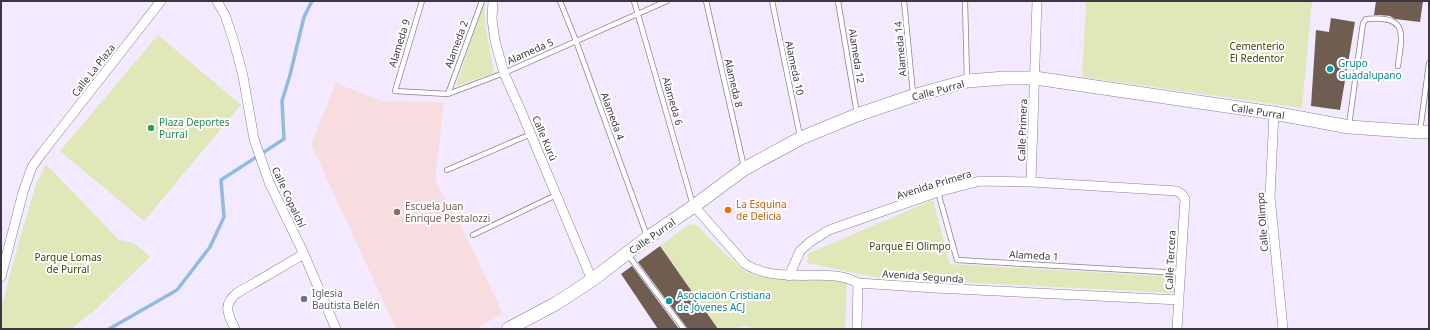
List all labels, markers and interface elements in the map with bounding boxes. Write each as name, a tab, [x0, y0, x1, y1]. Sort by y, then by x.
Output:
street label: Alameda 9	[385, 17, 413, 69]
street label: Alameda 2	[441, 18, 471, 70]
street label: Alameda 14	[891, 21, 909, 77]
street label: Alameda 12	[846, 28, 868, 85]
street label: Alameda 5	[504, 34, 556, 67]
street label: Alameda 10	[782, 39, 808, 97]
park label: Cementerio El Redentor	[1229, 39, 1285, 65]
street label: Calle La Plaza	[68, 41, 118, 99]
place label: Grupo Guadalupano	[1338, 56, 1402, 82]
street label: Alameda 8	[722, 57, 746, 109]
marker: Grupo Guadalupano	[1325, 64, 1335, 74]
street label: Alameda 6	[659, 75, 687, 127]
street label: Calle Purral	[910, 76, 966, 104]
street label: Alameda 4	[598, 90, 628, 142]
street label: Calle Primera	[1014, 98, 1030, 162]
street label: Calle Purral	[1230, 100, 1286, 122]
street label: Calle Kurú	[529, 113, 561, 163]
place label: Plaza Deportes Purral	[159, 115, 230, 141]
marker: Plaza Deportes Purral	[146, 123, 156, 133]
street label: Calle Copalchí	[269, 164, 309, 230]
street label: Avenida Primera	[895, 166, 973, 202]
street label: Calle Olimpo	[1253, 192, 1271, 252]
place label: La Esquina de Delicia	[736, 197, 787, 223]
place label: Escuela Juan Enrique Pestalozzi	[405, 199, 490, 225]
marker: La Esquina de Delicia	[723, 205, 733, 215]
marker: Escuela Juan Enrique Pestalozzi	[392, 207, 402, 217]
street label: Calle Purral	[626, 215, 678, 257]
street label: Calle Tercera	[1161, 230, 1179, 290]
park label: Parque El Olimpo	[869, 239, 951, 253]
street label: Alameda 1	[1009, 247, 1059, 263]
park label: Parque Lomas de Purral	[34, 250, 102, 276]
street label: Avenida Segunda	[882, 266, 964, 286]
place label: Iglesia Bautista Belén	[312, 286, 380, 312]
place label: Asociación Cristiana de Jóvenes ACJ	[677, 288, 771, 314]
marker: Iglesia Bautista Belén	[299, 294, 309, 304]
marker: Asociación Cristiana de Jóvenes ACJ	[664, 296, 674, 306]

